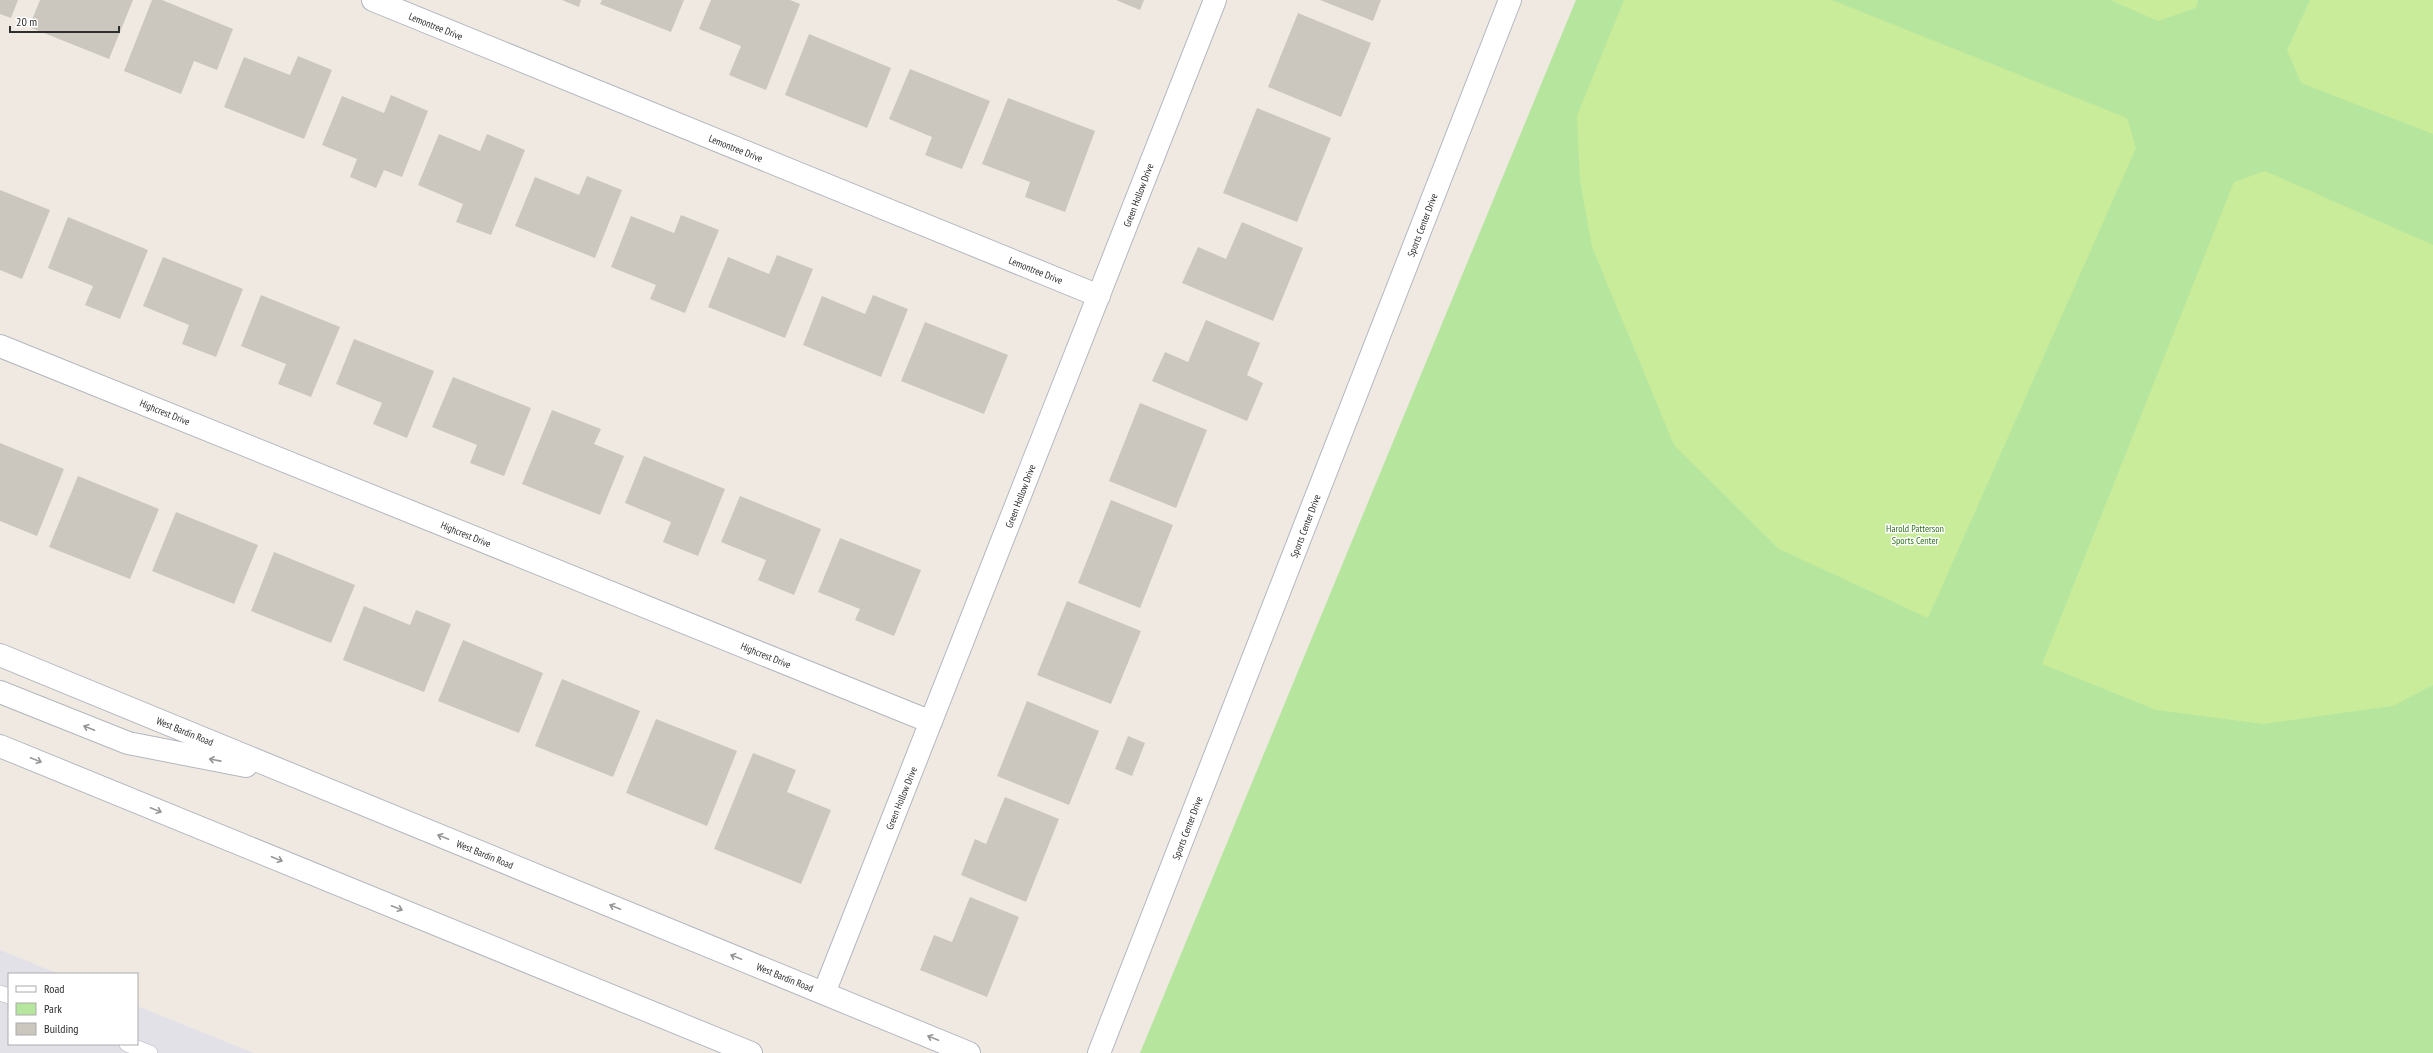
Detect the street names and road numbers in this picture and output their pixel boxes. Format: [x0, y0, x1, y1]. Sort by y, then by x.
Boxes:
street label: Lemontree Drive [407, 10, 465, 43]
street label: Lemontree Drive [707, 132, 765, 165]
street label: Green Hollow Drive [1120, 162, 1157, 229]
street label: Sports Center Drive [1404, 192, 1441, 259]
street label: Lemontree Drive [1007, 254, 1065, 287]
street label: Highcrest Drive [138, 396, 192, 428]
street label: Green Hollow Drive [1002, 463, 1039, 530]
street label: Sports Center Drive [1287, 493, 1324, 560]
street label: Highcrest Drive [439, 518, 493, 550]
street label: Highcrest Drive [739, 639, 793, 671]
street label: West Bardin Road [154, 714, 215, 749]
street label: Green Hollow Drive [883, 765, 920, 832]
street label: Sports Center Drive [1169, 795, 1206, 862]
street label: West Bardin Road [454, 837, 515, 872]
street label: West Bardin Road [754, 960, 815, 995]

